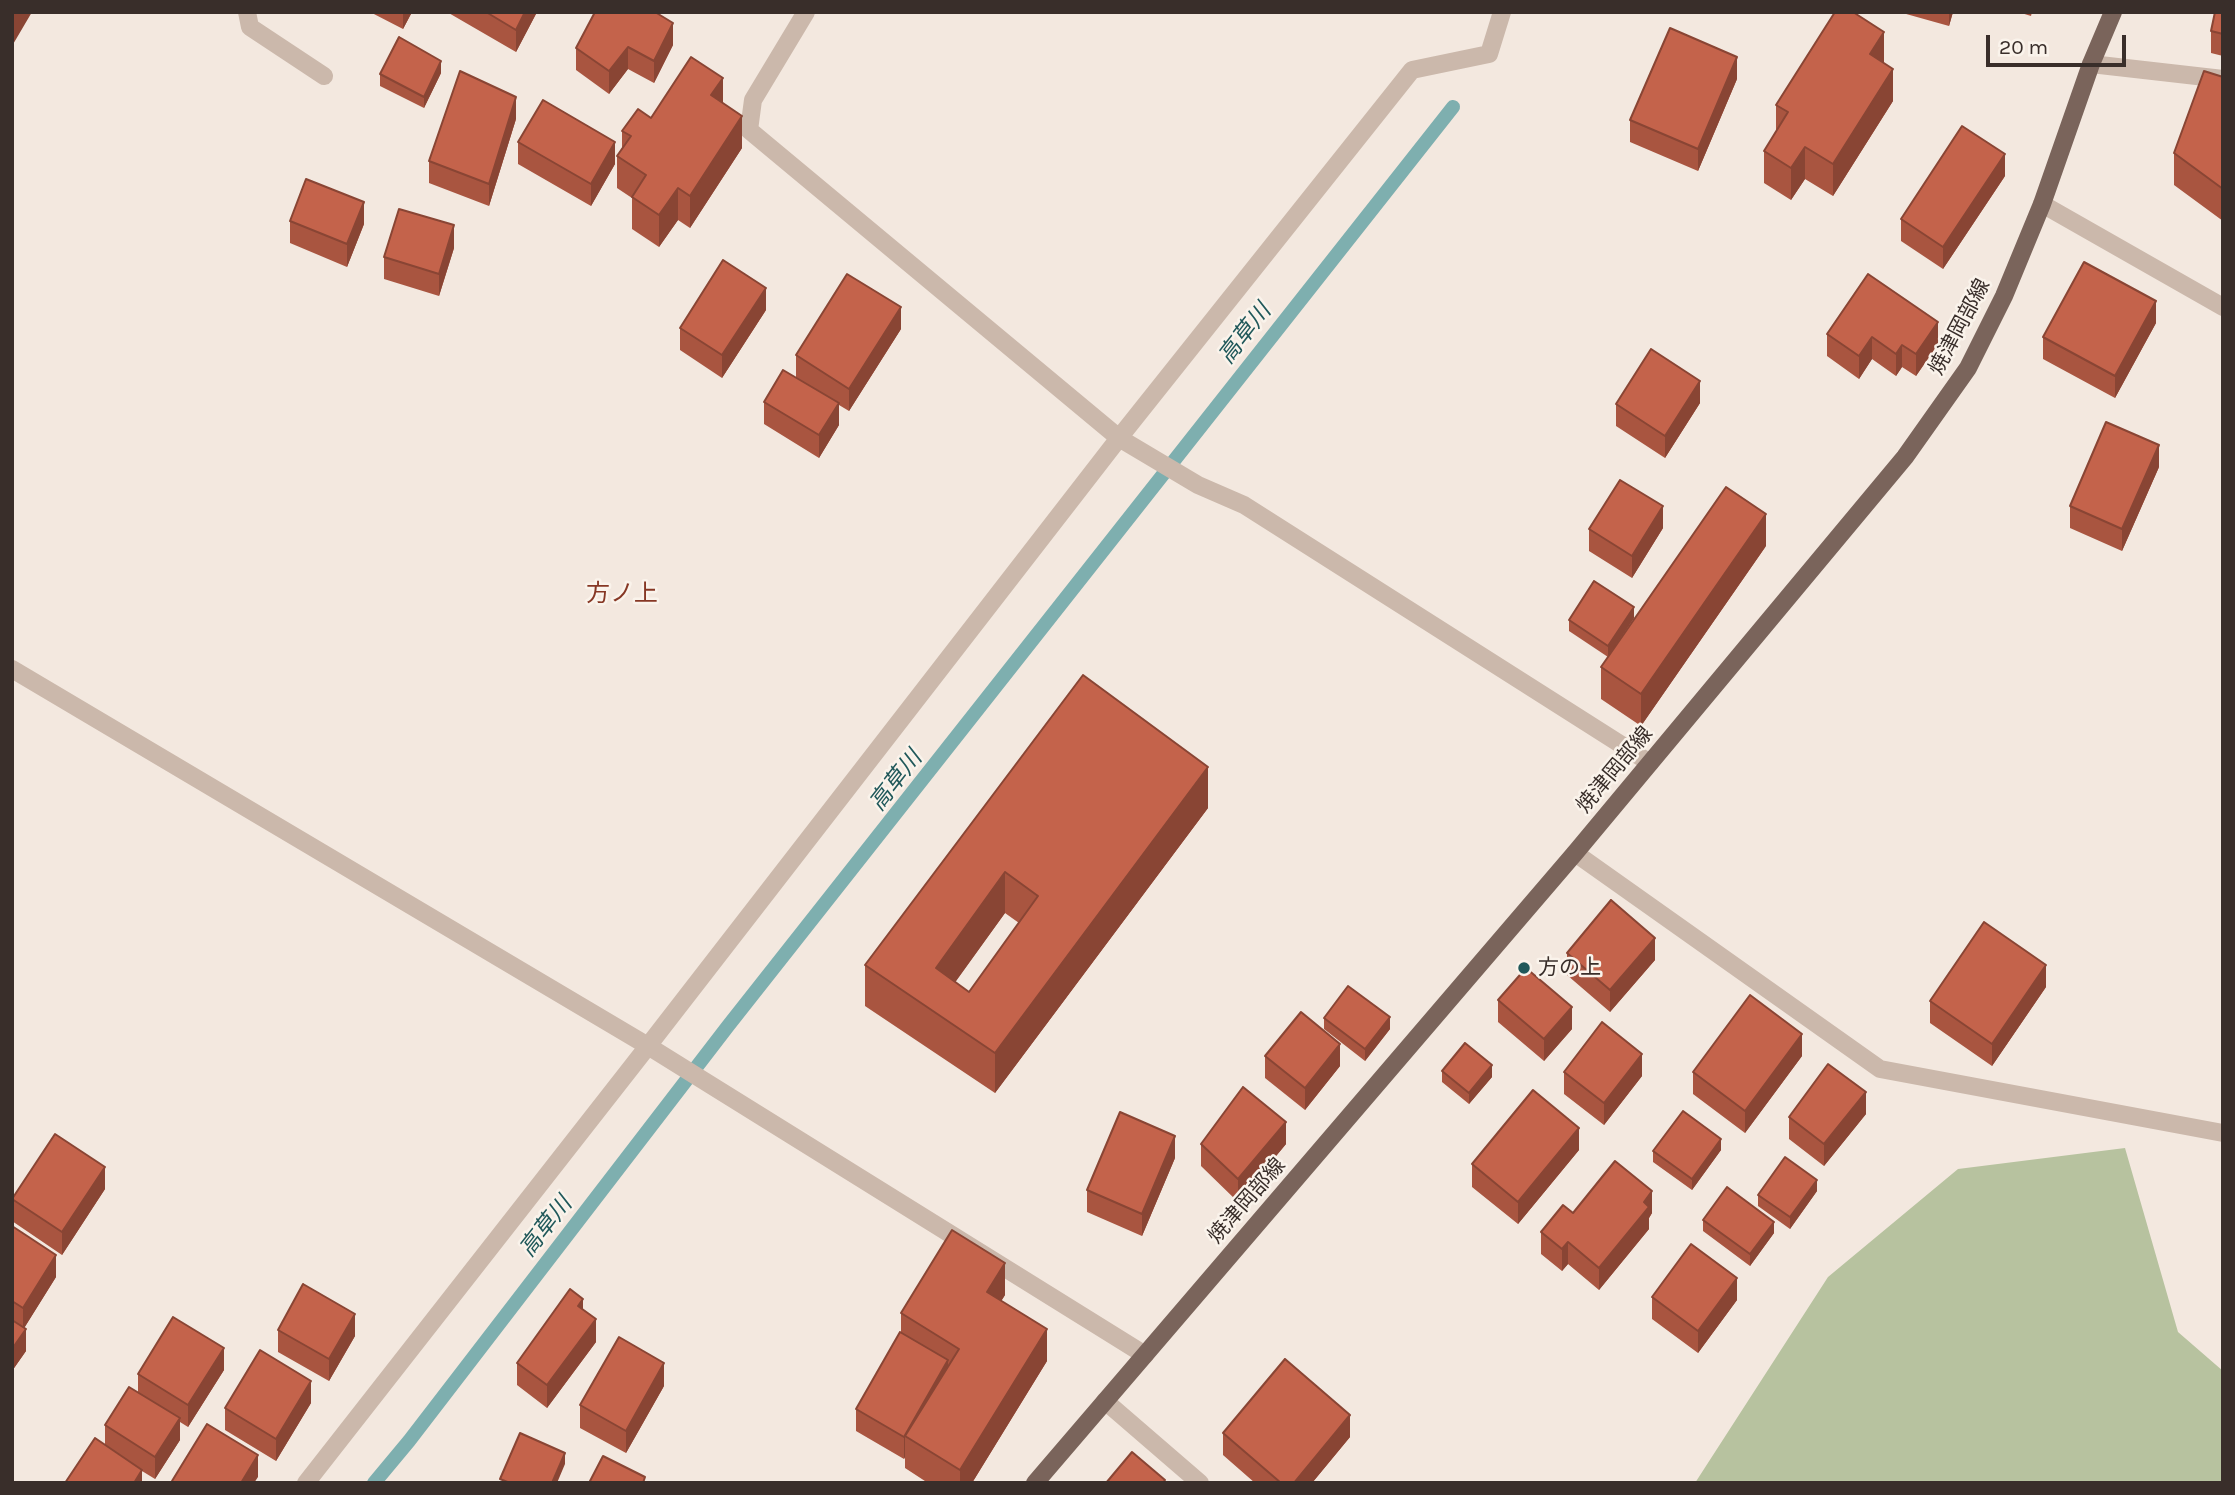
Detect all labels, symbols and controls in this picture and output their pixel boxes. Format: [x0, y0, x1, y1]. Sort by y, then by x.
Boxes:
scale bar [1990, 21, 2130, 65]
text: 20 m [1999, 35, 2048, 59]
street label: 焼津岡部線 [1924, 275, 1996, 379]
water label: 高草川 [1213, 298, 1277, 370]
district label: 方ノ上 [586, 580, 658, 608]
street label: 焼津岡部線 [1572, 722, 1658, 818]
water label: 高草川 [864, 745, 928, 817]
place label: 方の上 [1538, 955, 1601, 981]
marker: 方の上 [1516, 960, 1532, 976]
street label: 焼津岡部線 [1203, 1153, 1291, 1249]
water label: 高草川 [514, 1191, 578, 1263]

